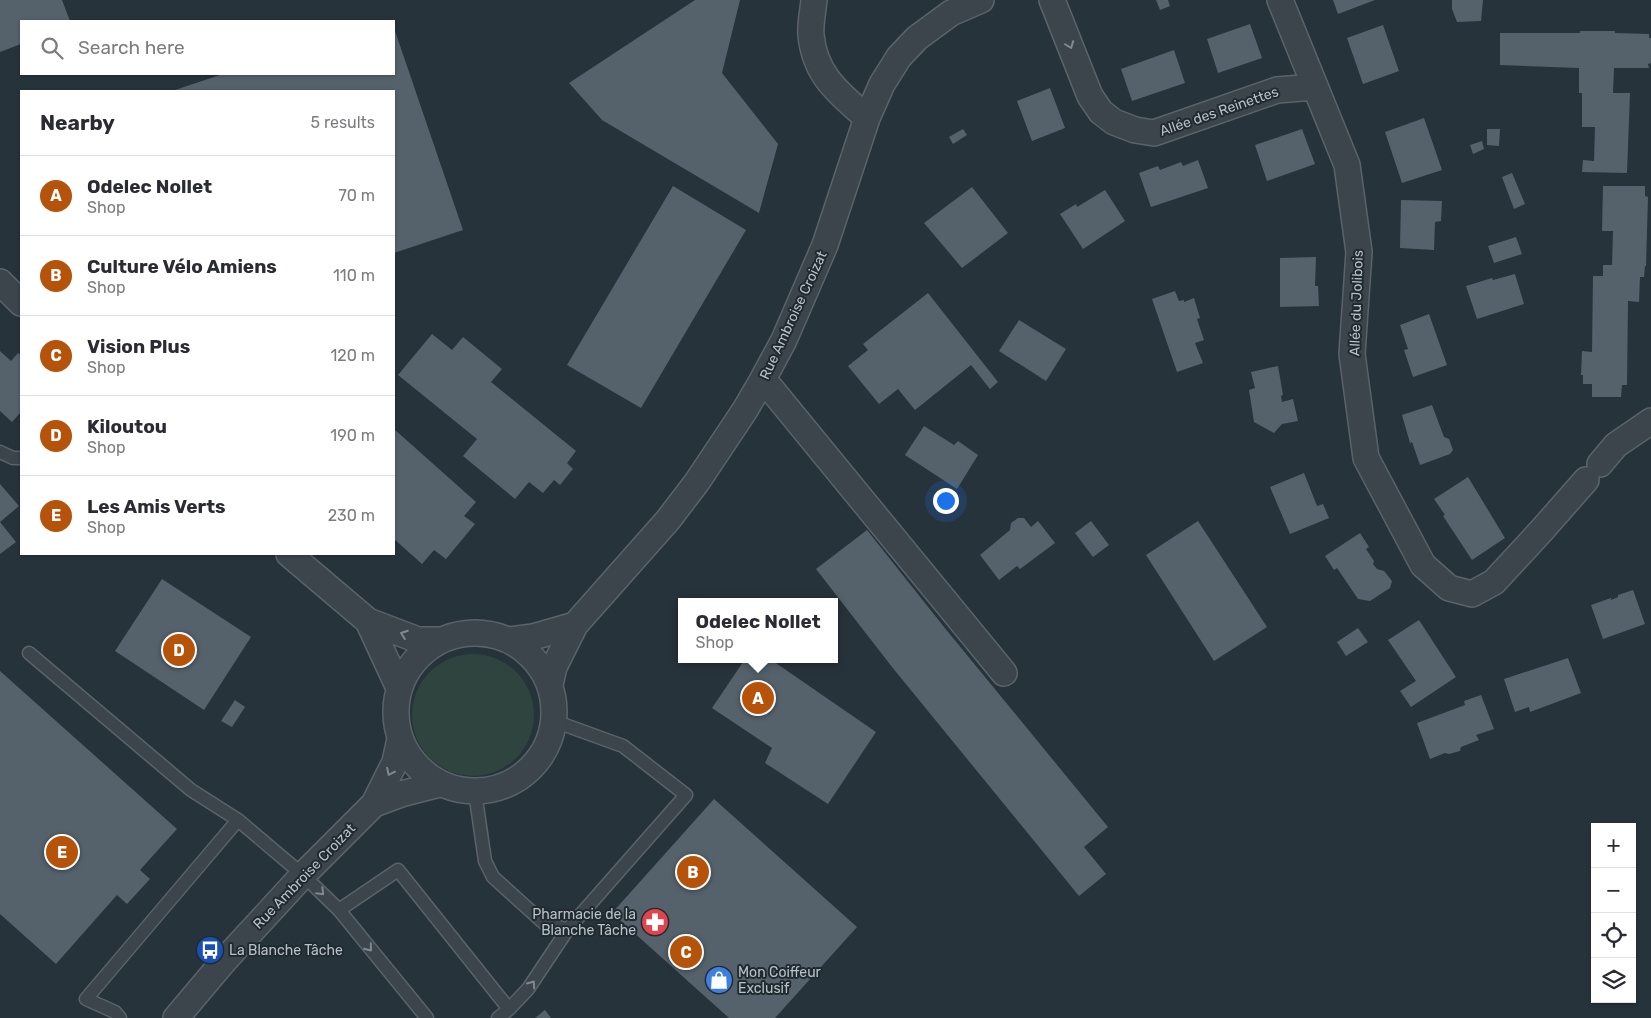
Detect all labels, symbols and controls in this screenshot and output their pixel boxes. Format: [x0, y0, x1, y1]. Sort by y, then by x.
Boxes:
search box [20, 20, 395, 75]
icon: search [38, 34, 66, 62]
text: Search here [78, 36, 185, 59]
one-way arrow [1064, 41, 1074, 49]
street label: Allée des Reinettes [1158, 83, 1281, 140]
text: Nearby [40, 110, 115, 135]
text: 5 results [311, 113, 375, 132]
text: Odelec Nollet [87, 175, 212, 198]
text: A [50, 186, 62, 205]
text: 70 m [338, 186, 375, 205]
text: Shop [87, 198, 125, 217]
street label: Rue Ambroise Croizat [756, 248, 831, 382]
street label: Allée du Jolibois [1346, 250, 1367, 356]
text: Culture Vélo Amiens [87, 255, 277, 278]
text: B [50, 266, 62, 285]
text: 110 m [333, 266, 375, 285]
text: Shop [87, 278, 125, 297]
text: Vision Plus [87, 335, 190, 358]
text: C [50, 346, 62, 365]
text: 120 m [330, 346, 375, 365]
text: Shop [87, 358, 125, 377]
text: Kiloutou [87, 415, 167, 438]
text: D [50, 426, 62, 445]
text: 190 m [330, 426, 375, 445]
text: Shop [87, 438, 125, 457]
your location [933, 488, 959, 514]
text: Les Amis Verts [87, 495, 226, 518]
text: E [51, 506, 61, 525]
text: 230 m [328, 506, 375, 525]
text: Shop [87, 518, 125, 537]
popup [678, 598, 838, 663]
text: Odelec Nollet [695, 610, 821, 633]
one-way arrow [400, 630, 409, 640]
pin: D [163, 631, 195, 669]
text: Shop [695, 633, 734, 652]
pin: A [742, 679, 774, 717]
one-way arrow [385, 767, 396, 776]
street label: Rue Ambroise Croizat [250, 820, 359, 933]
map controls [1591, 823, 1636, 1003]
button: + [1591, 823, 1636, 868]
pin: E [46, 833, 78, 871]
pin: B [677, 853, 709, 891]
button: − [1591, 868, 1636, 913]
one-way arrow [315, 886, 324, 895]
place label: Pharmacie de la Blanche Tâche [532, 906, 636, 939]
pharmacy icon: Pharmacie de la Blanche Tâche [640, 907, 670, 937]
button: locate [1591, 913, 1636, 958]
pin: C [670, 933, 702, 971]
bus stop icon: La Blanche Tâche [195, 935, 225, 965]
place label: La Blanche Tâche [229, 942, 343, 959]
one-way arrow [364, 942, 372, 951]
button: layers [1591, 958, 1636, 1003]
place label: Mon Coiffeur Exclusif [738, 964, 822, 997]
shop icon: Mon Coiffeur Exclusif [704, 965, 734, 995]
one-way arrow [526, 980, 535, 989]

